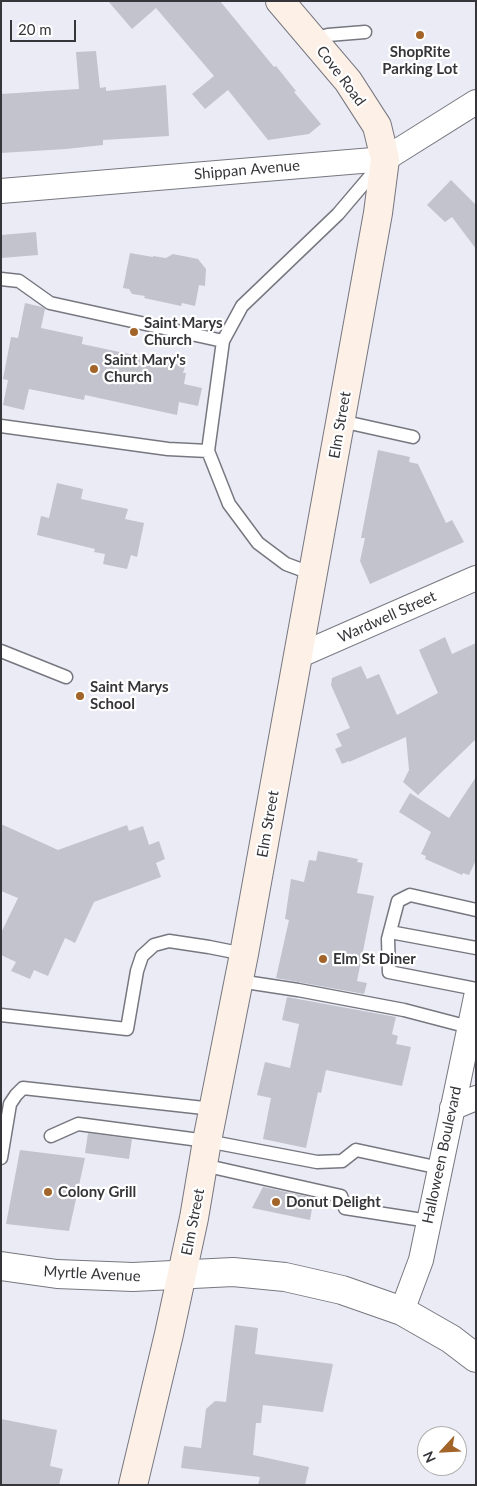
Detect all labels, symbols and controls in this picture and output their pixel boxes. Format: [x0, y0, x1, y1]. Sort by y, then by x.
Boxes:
scale bar [12, 10, 79, 42]
text: 20 m [18, 20, 52, 38]
marker: ShopRite Parking Lot [414, 29, 426, 41]
street label: Cove Road [313, 42, 369, 110]
place label: ShopRite Parking Lot [382, 43, 458, 78]
street label: Shippan Avenue [193, 156, 301, 184]
place label: Saint Marys Church [144, 314, 223, 349]
marker: Saint Marys Church [128, 326, 140, 338]
place label: Saint Mary's Church [104, 351, 186, 386]
marker: Saint Mary's Church [88, 363, 100, 375]
street label: Elm Street [325, 390, 355, 460]
street label: Wardwell Street [335, 587, 439, 647]
place label: Saint Marys School [90, 678, 169, 713]
marker: Saint Marys School [74, 690, 86, 702]
street label: Elm Street [253, 789, 283, 859]
place label: Elm St Diner [333, 950, 416, 968]
marker: Elm St Diner [317, 953, 329, 965]
street label: Halloween Boulevard [419, 1085, 465, 1225]
place label: Colony Grill [58, 1183, 136, 1201]
marker: Colony Grill [42, 1186, 54, 1198]
street label: Elm Street [178, 1187, 208, 1257]
place label: Donut Delight [286, 1193, 381, 1211]
marker: Donut Delight [270, 1196, 282, 1208]
street label: Myrtle Avenue [43, 1262, 141, 1286]
north arrow [417, 1426, 467, 1476]
text: N [419, 1449, 439, 1466]

